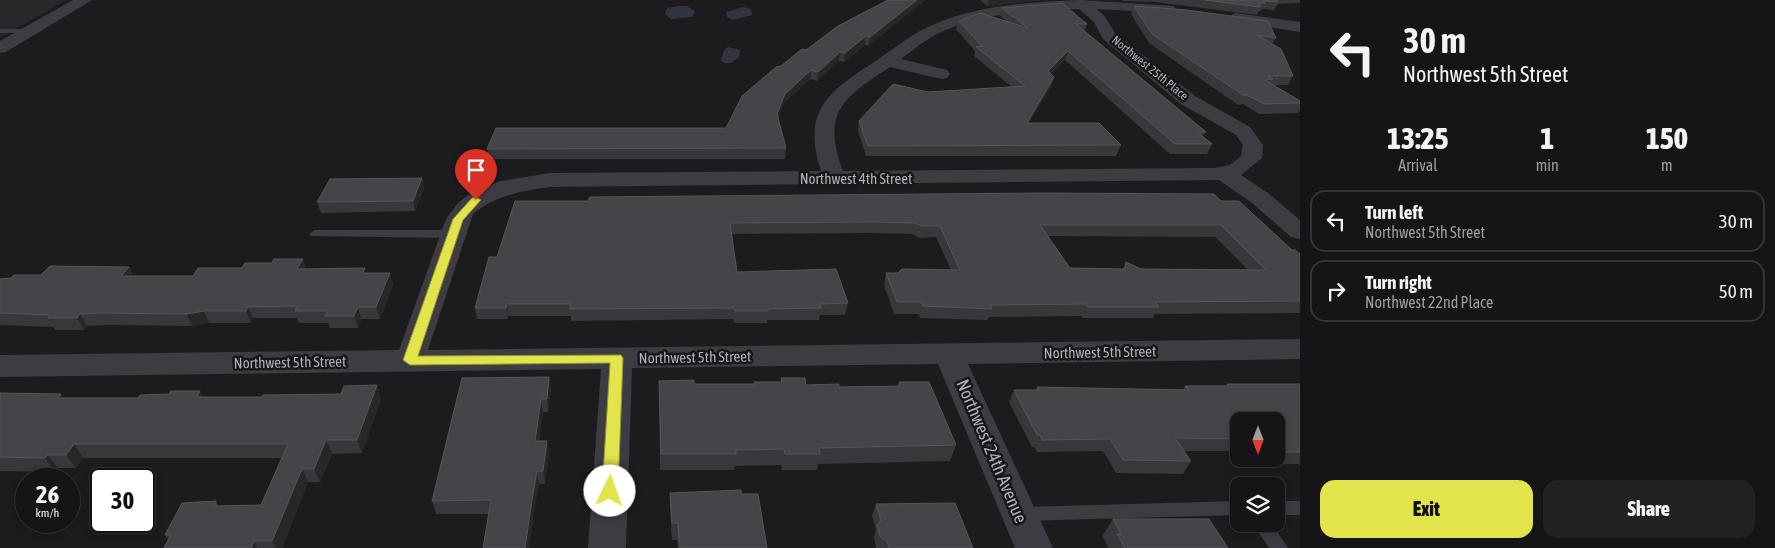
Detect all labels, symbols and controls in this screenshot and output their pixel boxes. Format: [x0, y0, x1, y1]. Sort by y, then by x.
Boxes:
icon: left [1320, 20, 1385, 85]
text: 30 m [1403, 20, 1466, 60]
street label: Northwest 25th Place [1109, 33, 1191, 103]
text: Northwest 5th Street [1403, 61, 1568, 87]
text: 13:25 [1387, 121, 1449, 155]
text: 1 [1540, 121, 1554, 155]
text: 150 [1646, 121, 1688, 155]
pin [455, 149, 497, 200]
icon: arrive [462, 156, 490, 184]
text: Arrival [1398, 156, 1437, 174]
text: min [1536, 156, 1559, 174]
text: m [1661, 156, 1673, 174]
street label: Northwest 4th Street [800, 170, 912, 187]
text: Turn left [1365, 201, 1423, 223]
icon: left [1322, 207, 1350, 235]
text: 30 m [1719, 210, 1753, 232]
text: Northwest 5th Street [1365, 223, 1485, 241]
text: Turn right [1365, 271, 1432, 293]
icon: right [1322, 277, 1350, 305]
text: 50 m [1719, 280, 1753, 302]
text: Northwest 22nd Place [1365, 293, 1493, 311]
street label: Northwest 5th Street [1044, 343, 1156, 361]
street label: Northwest 5th Street [639, 348, 751, 366]
street label: Northwest 5th Street [234, 353, 346, 371]
street label: Northwest 24th Avenue [952, 376, 1032, 526]
north arrow [1230, 412, 1285, 468]
map controls [1230, 412, 1285, 532]
position arrow [583, 464, 635, 516]
speed limit sign: 30 [90, 468, 155, 533]
button: layers [1230, 477, 1285, 532]
text: 26 [36, 480, 59, 508]
button: Exit [1320, 480, 1533, 538]
button: Share [1543, 480, 1755, 538]
text: km/h [36, 506, 59, 520]

